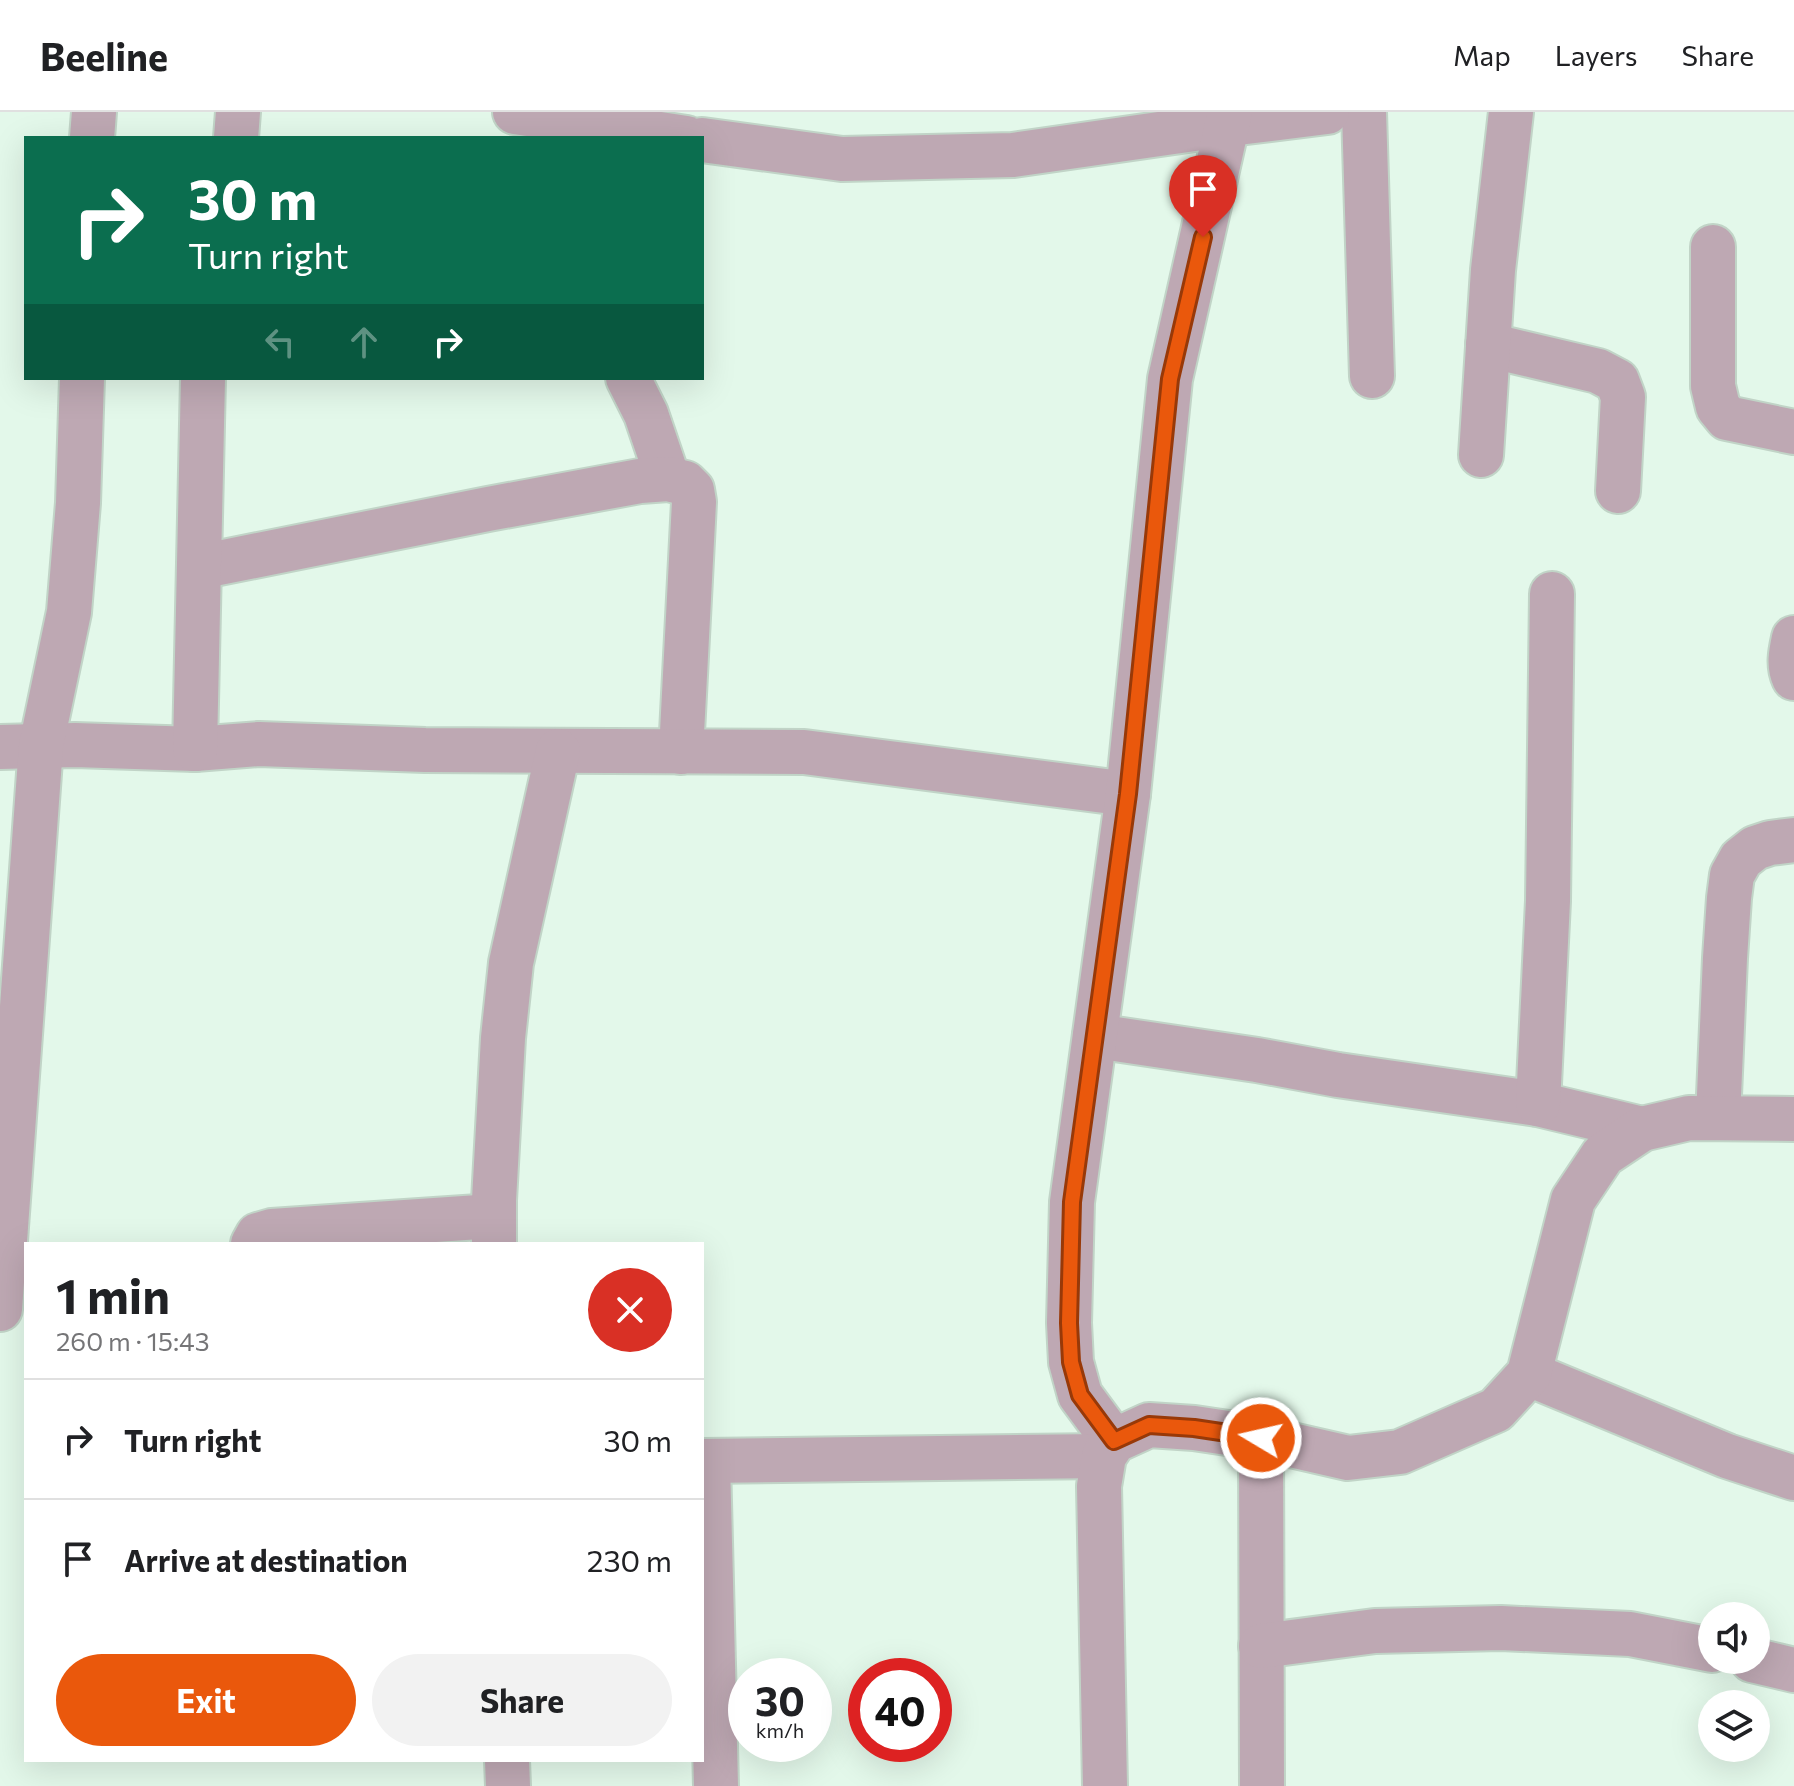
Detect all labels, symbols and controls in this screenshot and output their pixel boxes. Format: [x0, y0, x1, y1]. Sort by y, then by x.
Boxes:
text: Beeline [40, 32, 168, 79]
text: Map [1453, 38, 1511, 72]
text: Layers [1555, 38, 1637, 72]
text: Share [1681, 38, 1754, 72]
pin [1169, 155, 1237, 237]
text: 30 m [188, 163, 317, 232]
icon: arrive [1181, 167, 1225, 211]
icon: right [56, 168, 160, 272]
text: Turn right [188, 232, 349, 276]
icon: left [258, 320, 302, 364]
icon: ahead [342, 320, 386, 364]
icon: right [426, 320, 470, 364]
text: 1 min [56, 1265, 170, 1324]
button: close [588, 1268, 672, 1352]
text: 260 m · 15:43 [56, 1325, 209, 1356]
position arrow [1219, 1396, 1303, 1480]
icon: right [56, 1417, 100, 1461]
text: Turn right [124, 1421, 261, 1458]
text: 30 m [603, 1421, 672, 1458]
icon: arrive [56, 1537, 100, 1581]
text: Arrive at destination [124, 1541, 408, 1578]
text: 230 m [587, 1541, 672, 1578]
map controls [1698, 1602, 1770, 1762]
button: sound [1698, 1602, 1770, 1674]
button: Exit [56, 1654, 356, 1746]
button: Share [372, 1654, 672, 1746]
speed limit sign: 40 [848, 1658, 952, 1762]
text: 30 [755, 1675, 805, 1724]
button: layers [1698, 1690, 1770, 1762]
text: km/h [756, 1718, 804, 1742]

